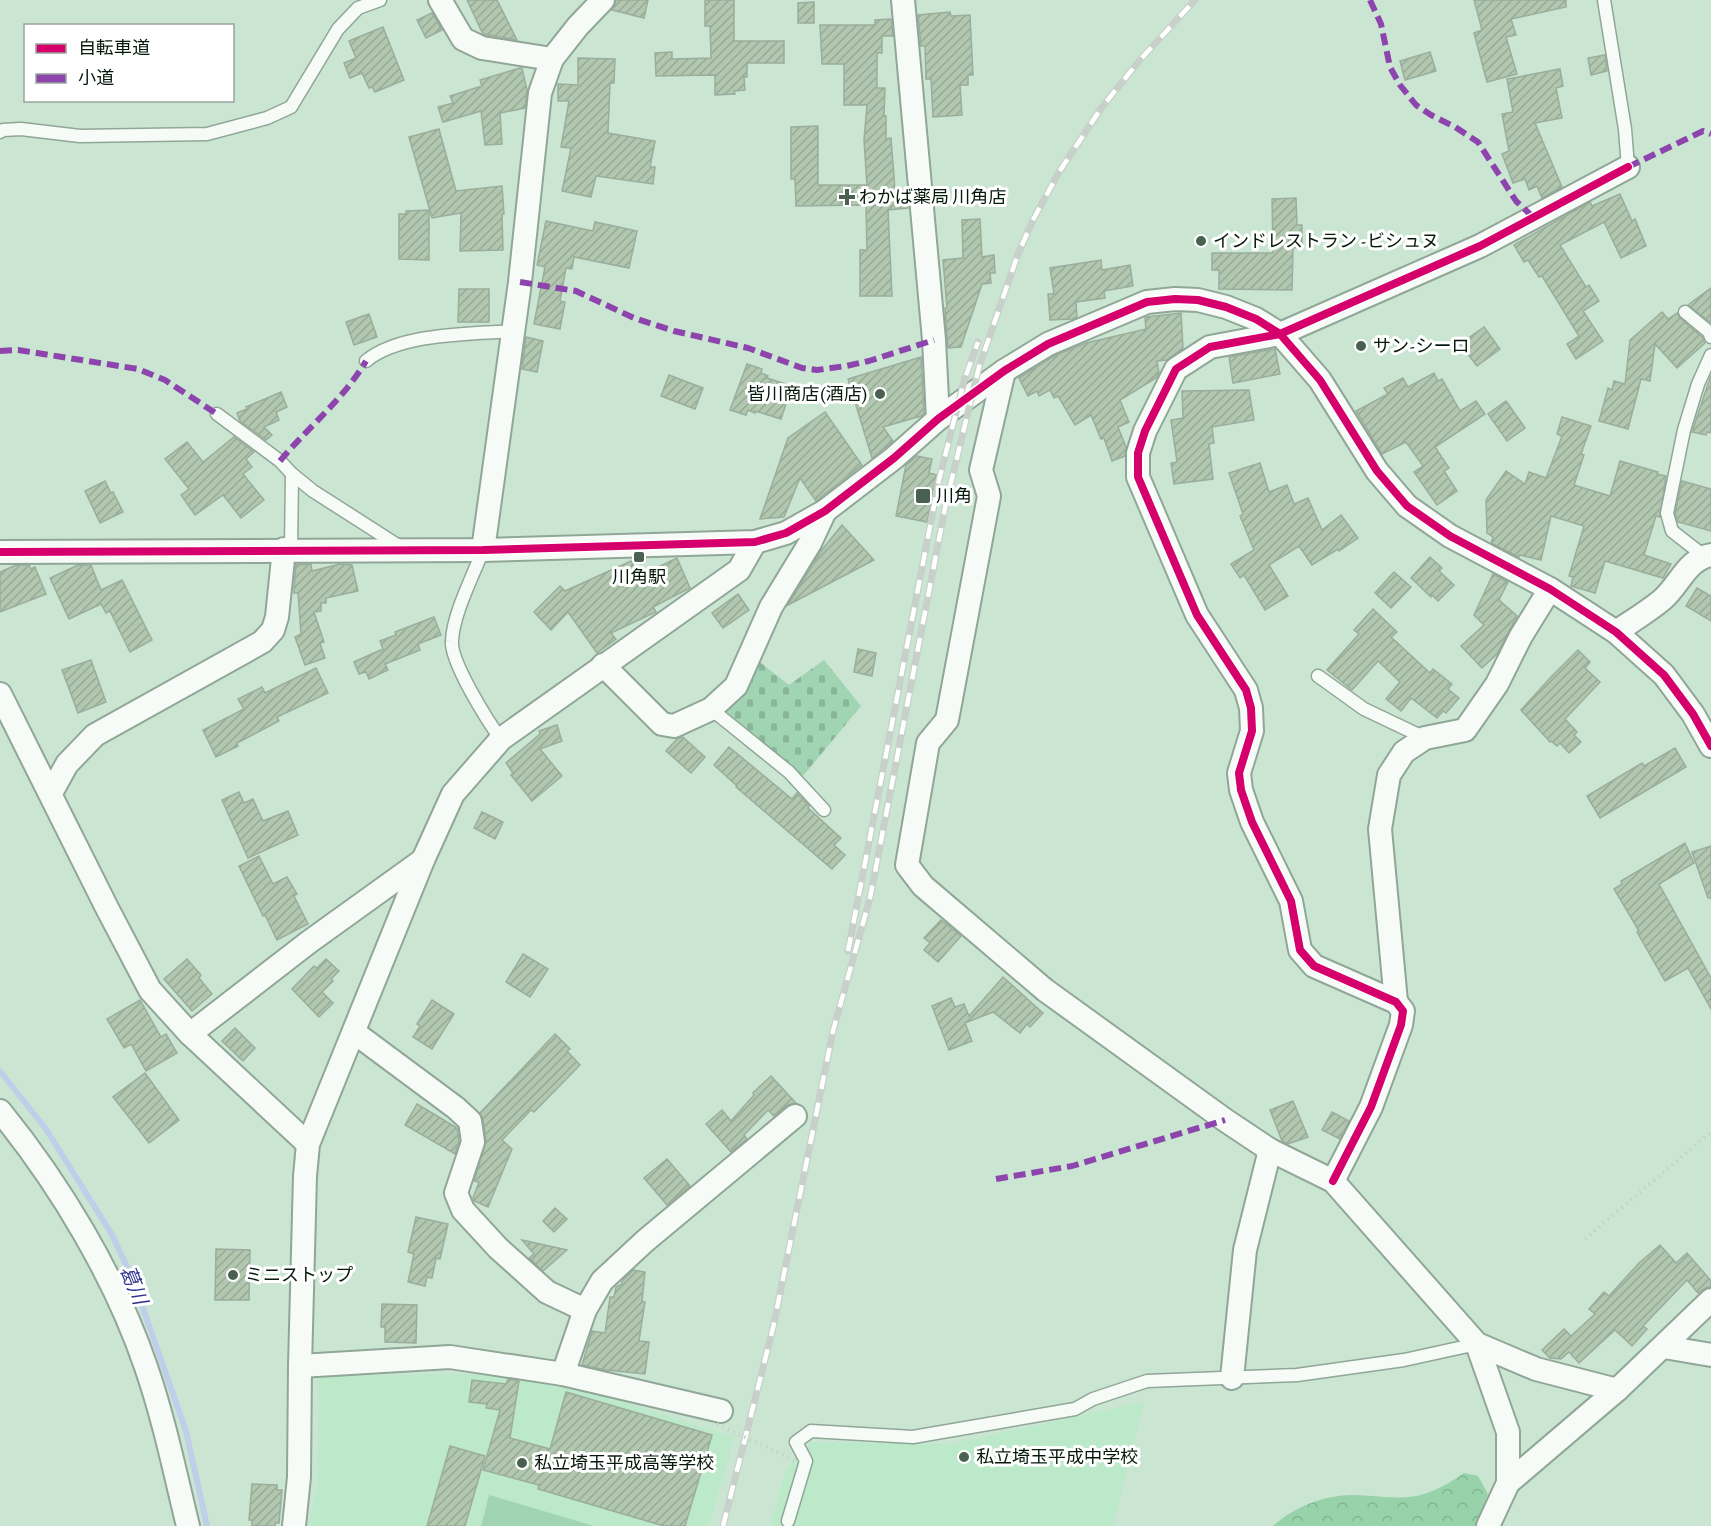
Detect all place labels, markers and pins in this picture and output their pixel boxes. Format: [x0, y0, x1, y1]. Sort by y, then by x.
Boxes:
place label: わかば薬局 川角店 [859, 187, 1006, 207]
marker: わかば薬局 川角店 [840, 190, 854, 204]
place label: インドレストラン -ビシュヌ [1213, 231, 1439, 251]
marker: インドレストラン -ビシュヌ [1194, 234, 1208, 248]
place label: サン-シーロ [1373, 336, 1470, 356]
marker: サン-シーロ [1354, 339, 1368, 353]
place label: 皆川商店(酒店) [747, 384, 868, 405]
marker: 皆川商店(酒店) [873, 387, 887, 401]
place label: 川角 [936, 486, 972, 506]
marker: 川角 [914, 487, 932, 505]
marker: 川角駅 [632, 550, 646, 564]
place label: 川角駅 [612, 567, 666, 587]
place label: ミニストップ [245, 1265, 353, 1285]
marker: ミニストップ [226, 1268, 240, 1282]
place label: 私立埼玉平成中学校 [976, 1447, 1138, 1467]
marker: 私立埼玉平成中学校 [957, 1450, 971, 1464]
place label: 私立埼玉平成高等学校 [534, 1453, 714, 1473]
marker: 私立埼玉平成高等学校 [515, 1456, 529, 1470]

